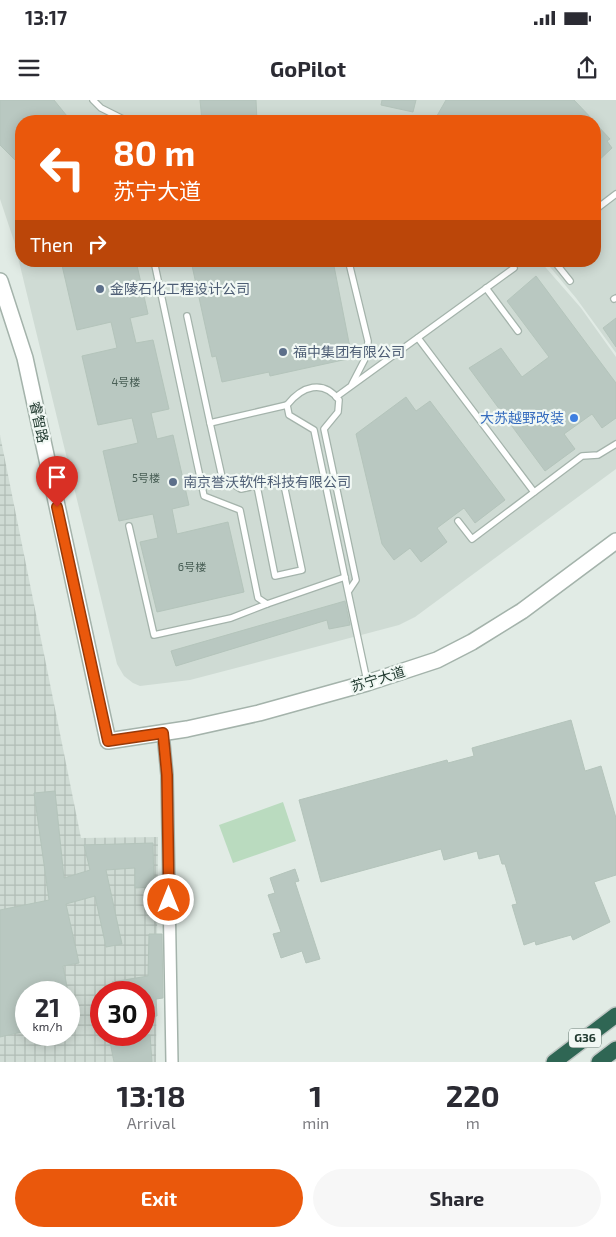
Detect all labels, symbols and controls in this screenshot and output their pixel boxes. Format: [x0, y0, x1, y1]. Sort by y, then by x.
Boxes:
text: 13:17 [25, 6, 67, 29]
icon: menu [15, 54, 43, 82]
icon: share [573, 54, 601, 82]
text: GoPilot [270, 55, 346, 81]
text: 80 m [113, 131, 195, 173]
icon: left [30, 135, 95, 200]
text: 苏宁大道 [113, 177, 201, 203]
icon: right [83, 230, 111, 258]
text: Then [30, 233, 73, 256]
place label: 金陵石化工程设计公司 [110, 280, 250, 297]
marker: 金陵石化工程设计公司 [94, 283, 106, 295]
place label: 福中集团有限公司 [293, 343, 405, 360]
marker: 福中集团有限公司 [277, 346, 289, 358]
house number: 4号楼 [112, 375, 140, 388]
street label: 睿智路 [27, 400, 52, 444]
place label: 大苏越野改装 [480, 409, 564, 426]
marker: 大苏越野改装 [568, 412, 580, 424]
pin [36, 456, 78, 507]
icon: arrive [43, 463, 71, 491]
house number: 5号楼 [132, 471, 160, 484]
place label: 南京誉沃软件科技有限公司 [183, 473, 351, 490]
marker: 南京誉沃软件科技有限公司 [167, 476, 179, 488]
house number: 6号楼 [178, 560, 206, 573]
street label: 苏宁大道 [349, 662, 407, 695]
position arrow [142, 873, 194, 925]
speed limit sign: 30 [90, 981, 155, 1046]
text: 21 [35, 992, 60, 1022]
text: km/h [33, 1019, 62, 1033]
road number: G36 [569, 1028, 601, 1048]
text: 13:18 [116, 1077, 186, 1113]
text: 1 [309, 1077, 322, 1113]
text: 220 [446, 1077, 500, 1113]
text: Arrival [127, 1113, 175, 1132]
text: min [302, 1113, 329, 1132]
text: m [466, 1113, 480, 1132]
button: Exit [15, 1169, 303, 1227]
button: Share [313, 1169, 601, 1227]

